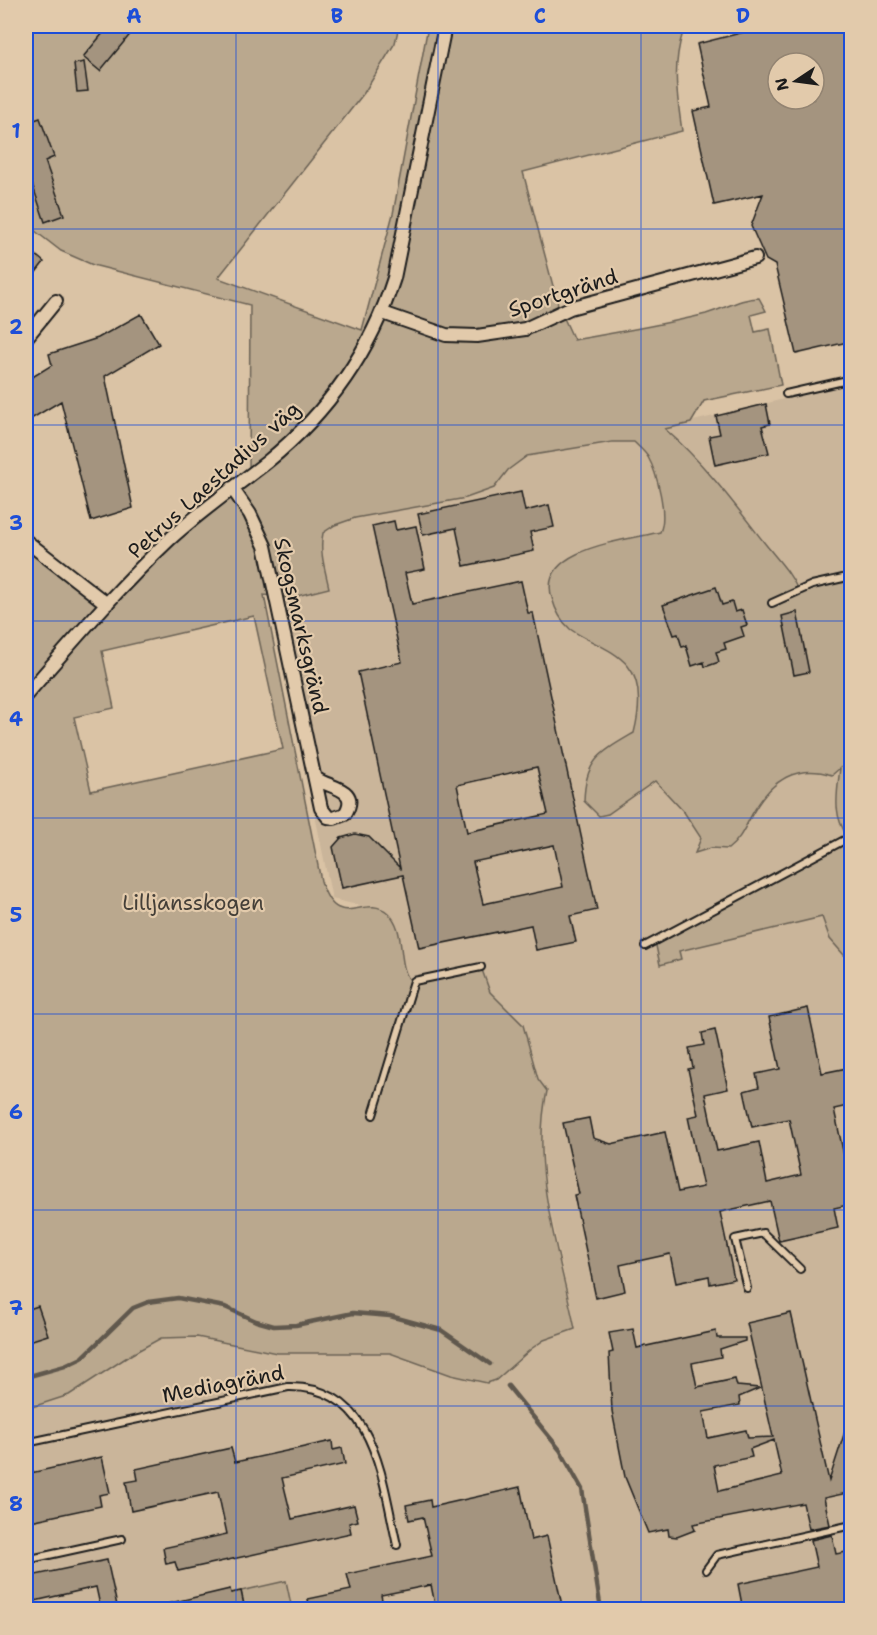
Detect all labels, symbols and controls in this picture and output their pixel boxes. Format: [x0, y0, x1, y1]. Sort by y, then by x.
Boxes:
text: A [126, 3, 142, 29]
text: B [331, 3, 343, 29]
text: C [534, 3, 546, 29]
text: D [736, 3, 750, 29]
north arrow [766, 51, 826, 111]
text: N [770, 76, 794, 93]
text: 1 [11, 118, 21, 144]
street label: Sportgränd [505, 262, 621, 324]
text: 2 [9, 314, 23, 340]
street label: Petrus Laestadius väg [122, 395, 306, 565]
text: 3 [9, 510, 23, 536]
street label: Skogsmarksgränd [267, 535, 335, 717]
text: 4 [9, 706, 23, 732]
park label: Lilljansskogen [122, 889, 264, 917]
text: 5 [10, 902, 22, 928]
text: 6 [9, 1099, 23, 1125]
text: 7 [9, 1295, 23, 1321]
street label: Mediagränd [160, 1358, 286, 1410]
text: 8 [9, 1491, 23, 1517]

